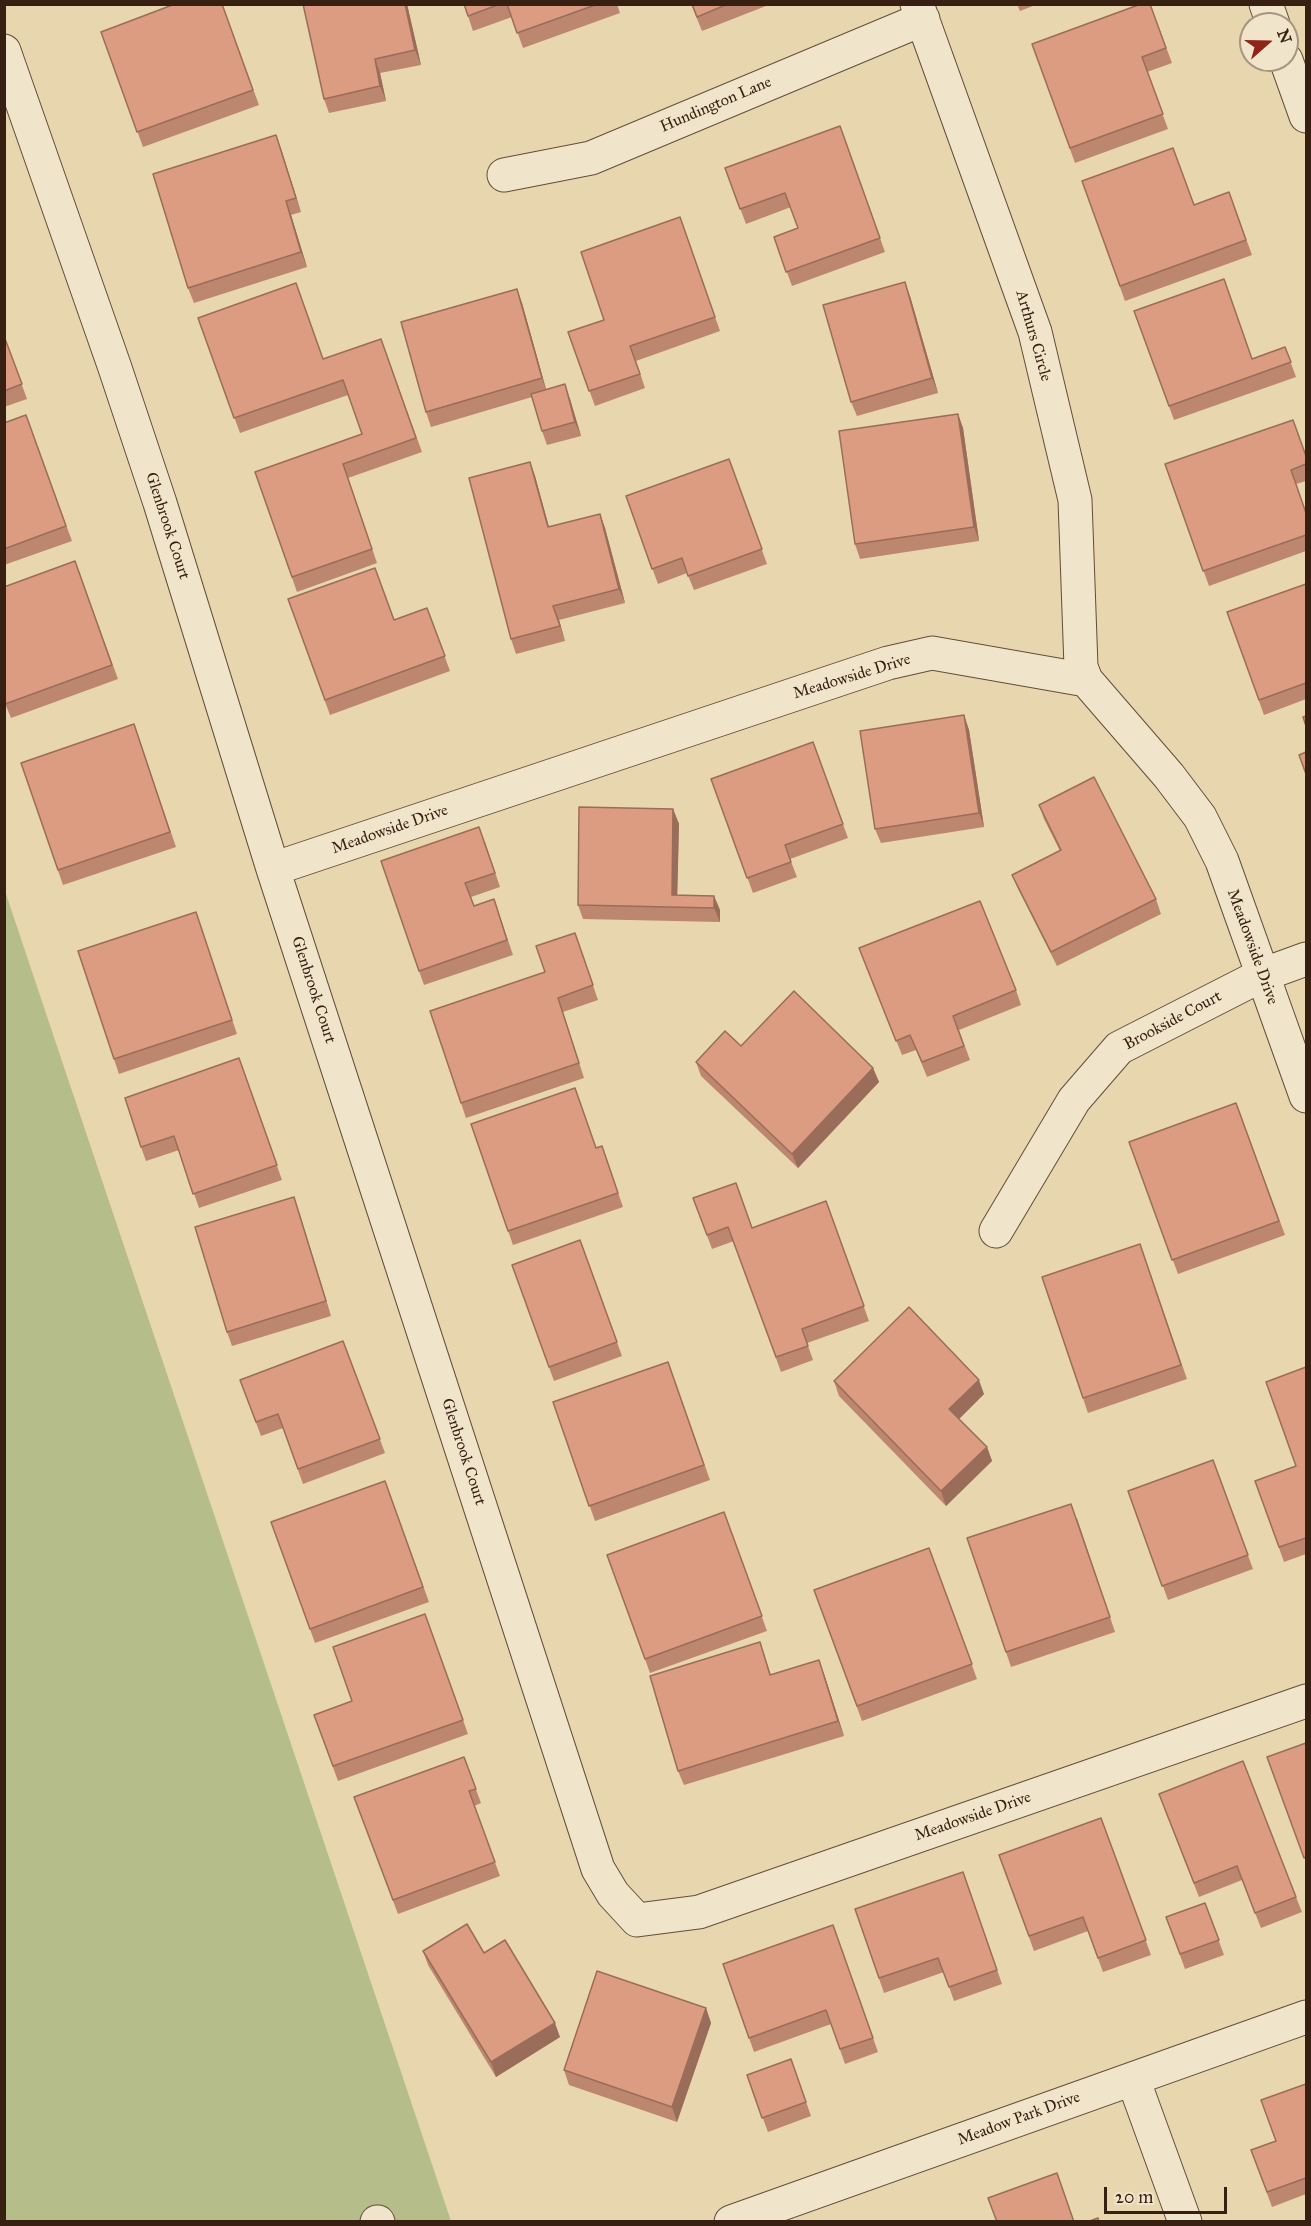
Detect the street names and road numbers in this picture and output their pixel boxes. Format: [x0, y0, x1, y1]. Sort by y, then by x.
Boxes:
street label: Hundington Lane [657, 73, 775, 137]
street label: Arthurs Circle [1011, 288, 1055, 384]
street label: Glenbrook Court [141, 470, 193, 582]
street label: Meadowside Drive [791, 650, 913, 704]
street label: Meadowside Drive [329, 801, 451, 859]
street label: Meadowside Drive [1222, 887, 1282, 1007]
street label: Glenbrook Court [287, 934, 339, 1046]
street label: Brookside Court [1121, 987, 1225, 1055]
street label: Glenbrook Court [437, 1396, 489, 1508]
street label: Meadowside Drive [912, 1788, 1034, 1846]
street label: Meadow Park Drive [955, 2088, 1083, 2150]

